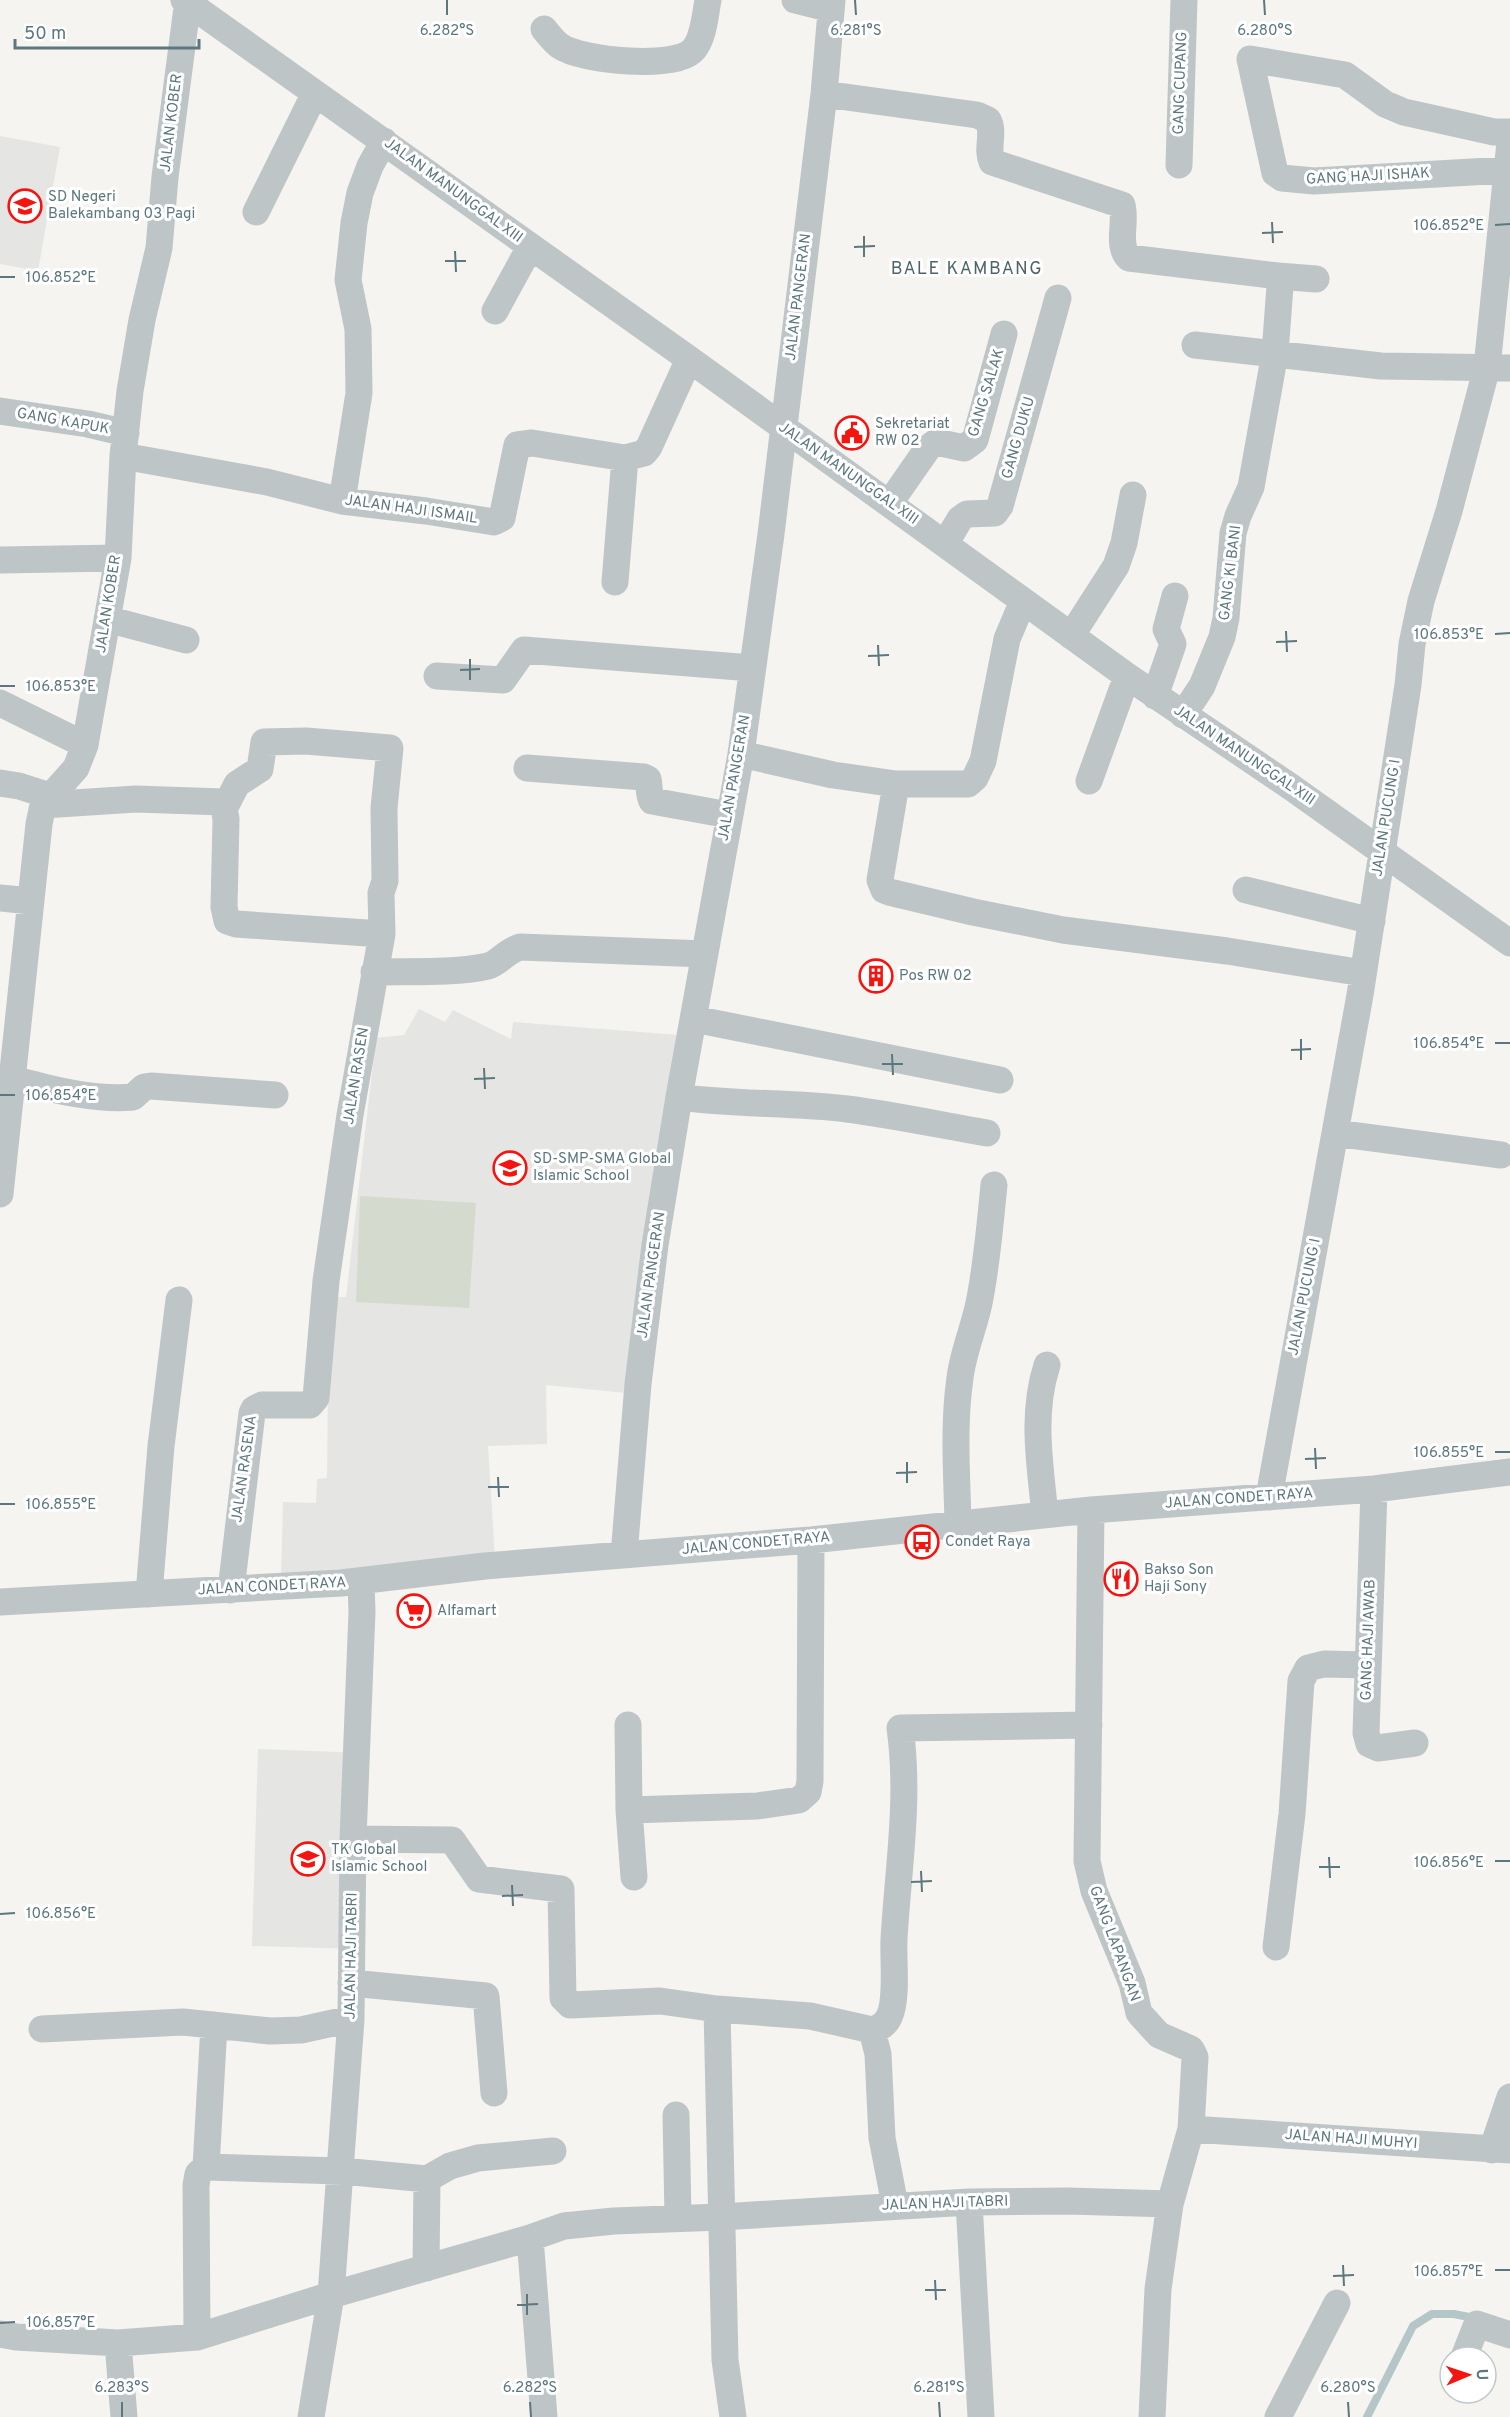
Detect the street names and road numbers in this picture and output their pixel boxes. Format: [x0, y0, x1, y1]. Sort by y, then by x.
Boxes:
street label: GANG CUPANG [1170, 31, 1192, 135]
street label: JALAN KOBER [157, 73, 187, 173]
street label: JALAN MANUNGGAL XIII [380, 134, 526, 248]
street label: GANG HAJI ISHAK [1306, 164, 1431, 190]
street label: JALAN PANGERAN [782, 232, 816, 362]
street label: GANG SALAK [965, 347, 1009, 439]
street label: GANG DUKU [998, 395, 1040, 481]
street label: GANG KAPUK [15, 405, 111, 440]
street label: JALAN MANUNGGAL XIII [774, 418, 922, 530]
street label: JALAN HAJI ISMAIL [343, 491, 479, 529]
street label: GANG KI BANI [1216, 524, 1246, 622]
street label: JALAN KOBER [92, 554, 126, 654]
street label: JALAN MANUNGGAL XIII [1170, 702, 1318, 810]
street label: JALAN PANGERAN [715, 713, 755, 843]
street label: JALAN PUCUNG I [1368, 758, 1406, 878]
street label: JALAN RASEN [340, 1026, 374, 1126]
street label: JALAN PANGERAN [634, 1210, 670, 1340]
street label: JALAN PUCUNG I [1284, 1237, 1326, 1357]
street label: JALAN RASENA [228, 1414, 262, 1524]
street label: JALAN CONDET RAYA [1164, 1484, 1314, 1514]
street label: JALAN CONDET RAYA [681, 1528, 831, 1560]
street label: JALAN CONDET RAYA [197, 1574, 347, 1600]
street label: GANG HAJI AWAB [1357, 1579, 1381, 1701]
street label: GANG LAPANGAN [1084, 1883, 1144, 2005]
street label: JALAN HAJI TABRI [341, 1892, 363, 2020]
street label: JALAN HAJI MUHYI [1284, 2126, 1418, 2154]
street label: JALAN HAJI TABRI [881, 2192, 1009, 2216]

